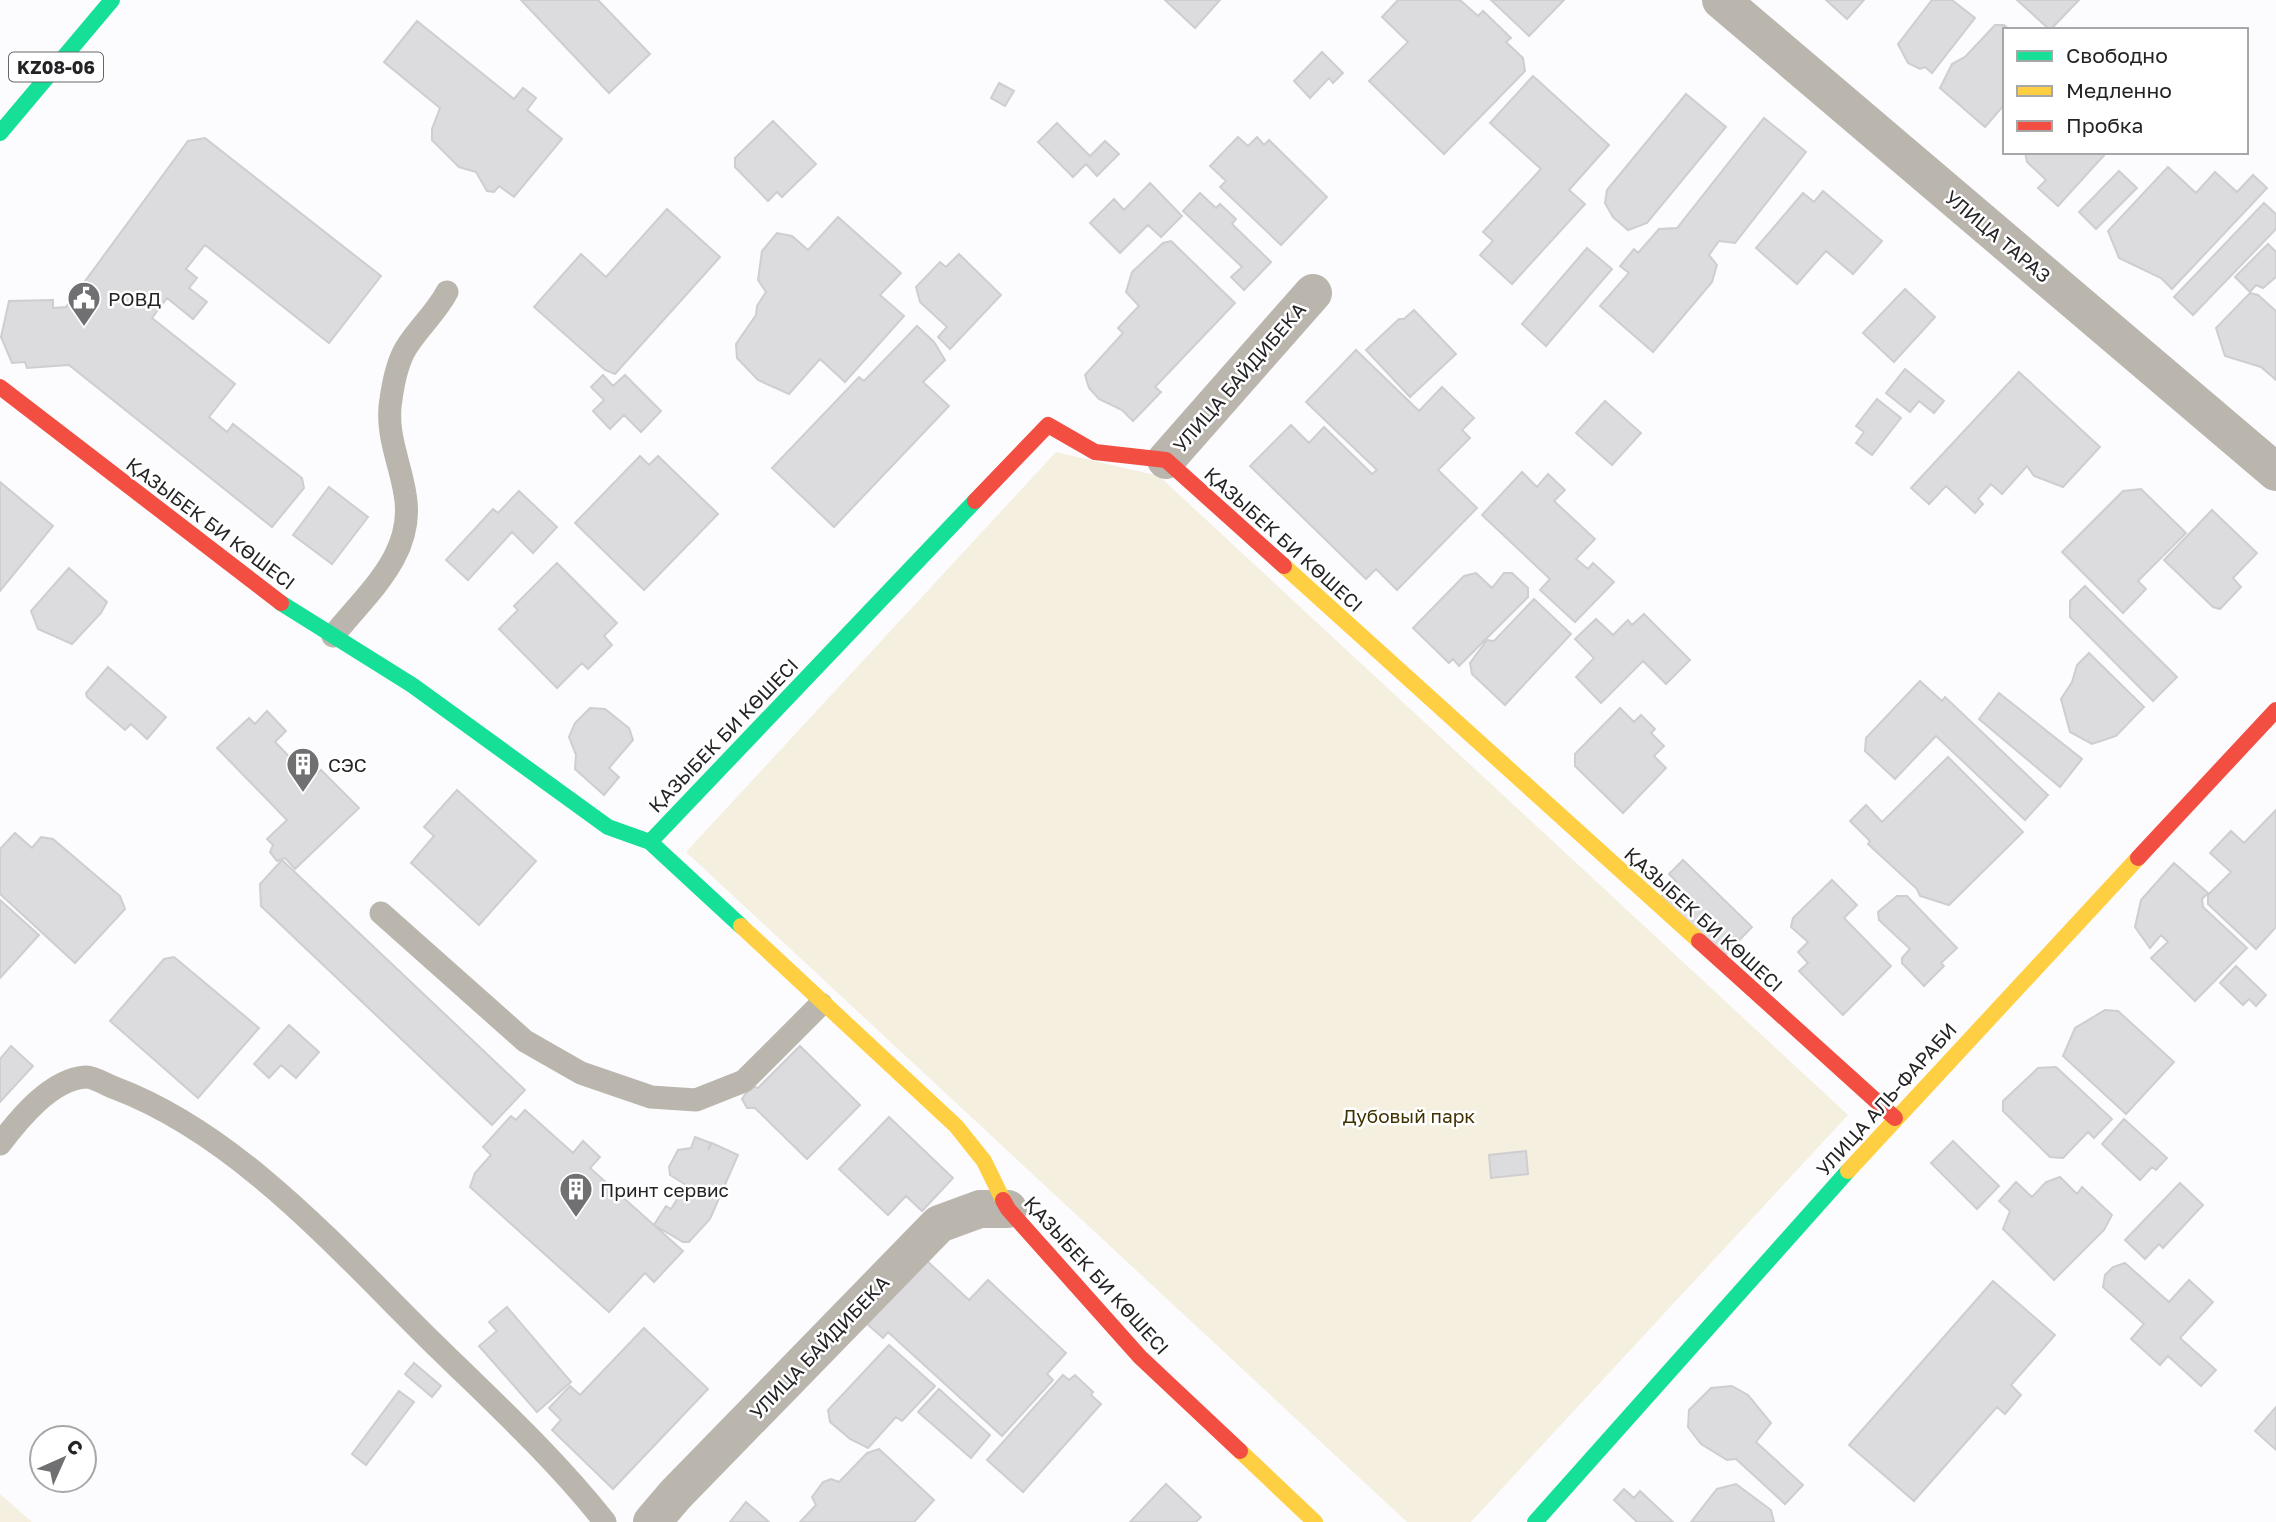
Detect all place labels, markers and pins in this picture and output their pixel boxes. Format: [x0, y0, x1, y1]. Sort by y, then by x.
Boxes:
public building icon: РОВД [65, 279, 103, 328]
place label: РОВД [108, 287, 161, 310]
building icon: СЭС [284, 745, 322, 794]
place label: СЭС [328, 753, 367, 776]
building icon: Принт сервис [557, 1170, 595, 1219]
place label: Принт сервис [600, 1178, 729, 1201]

